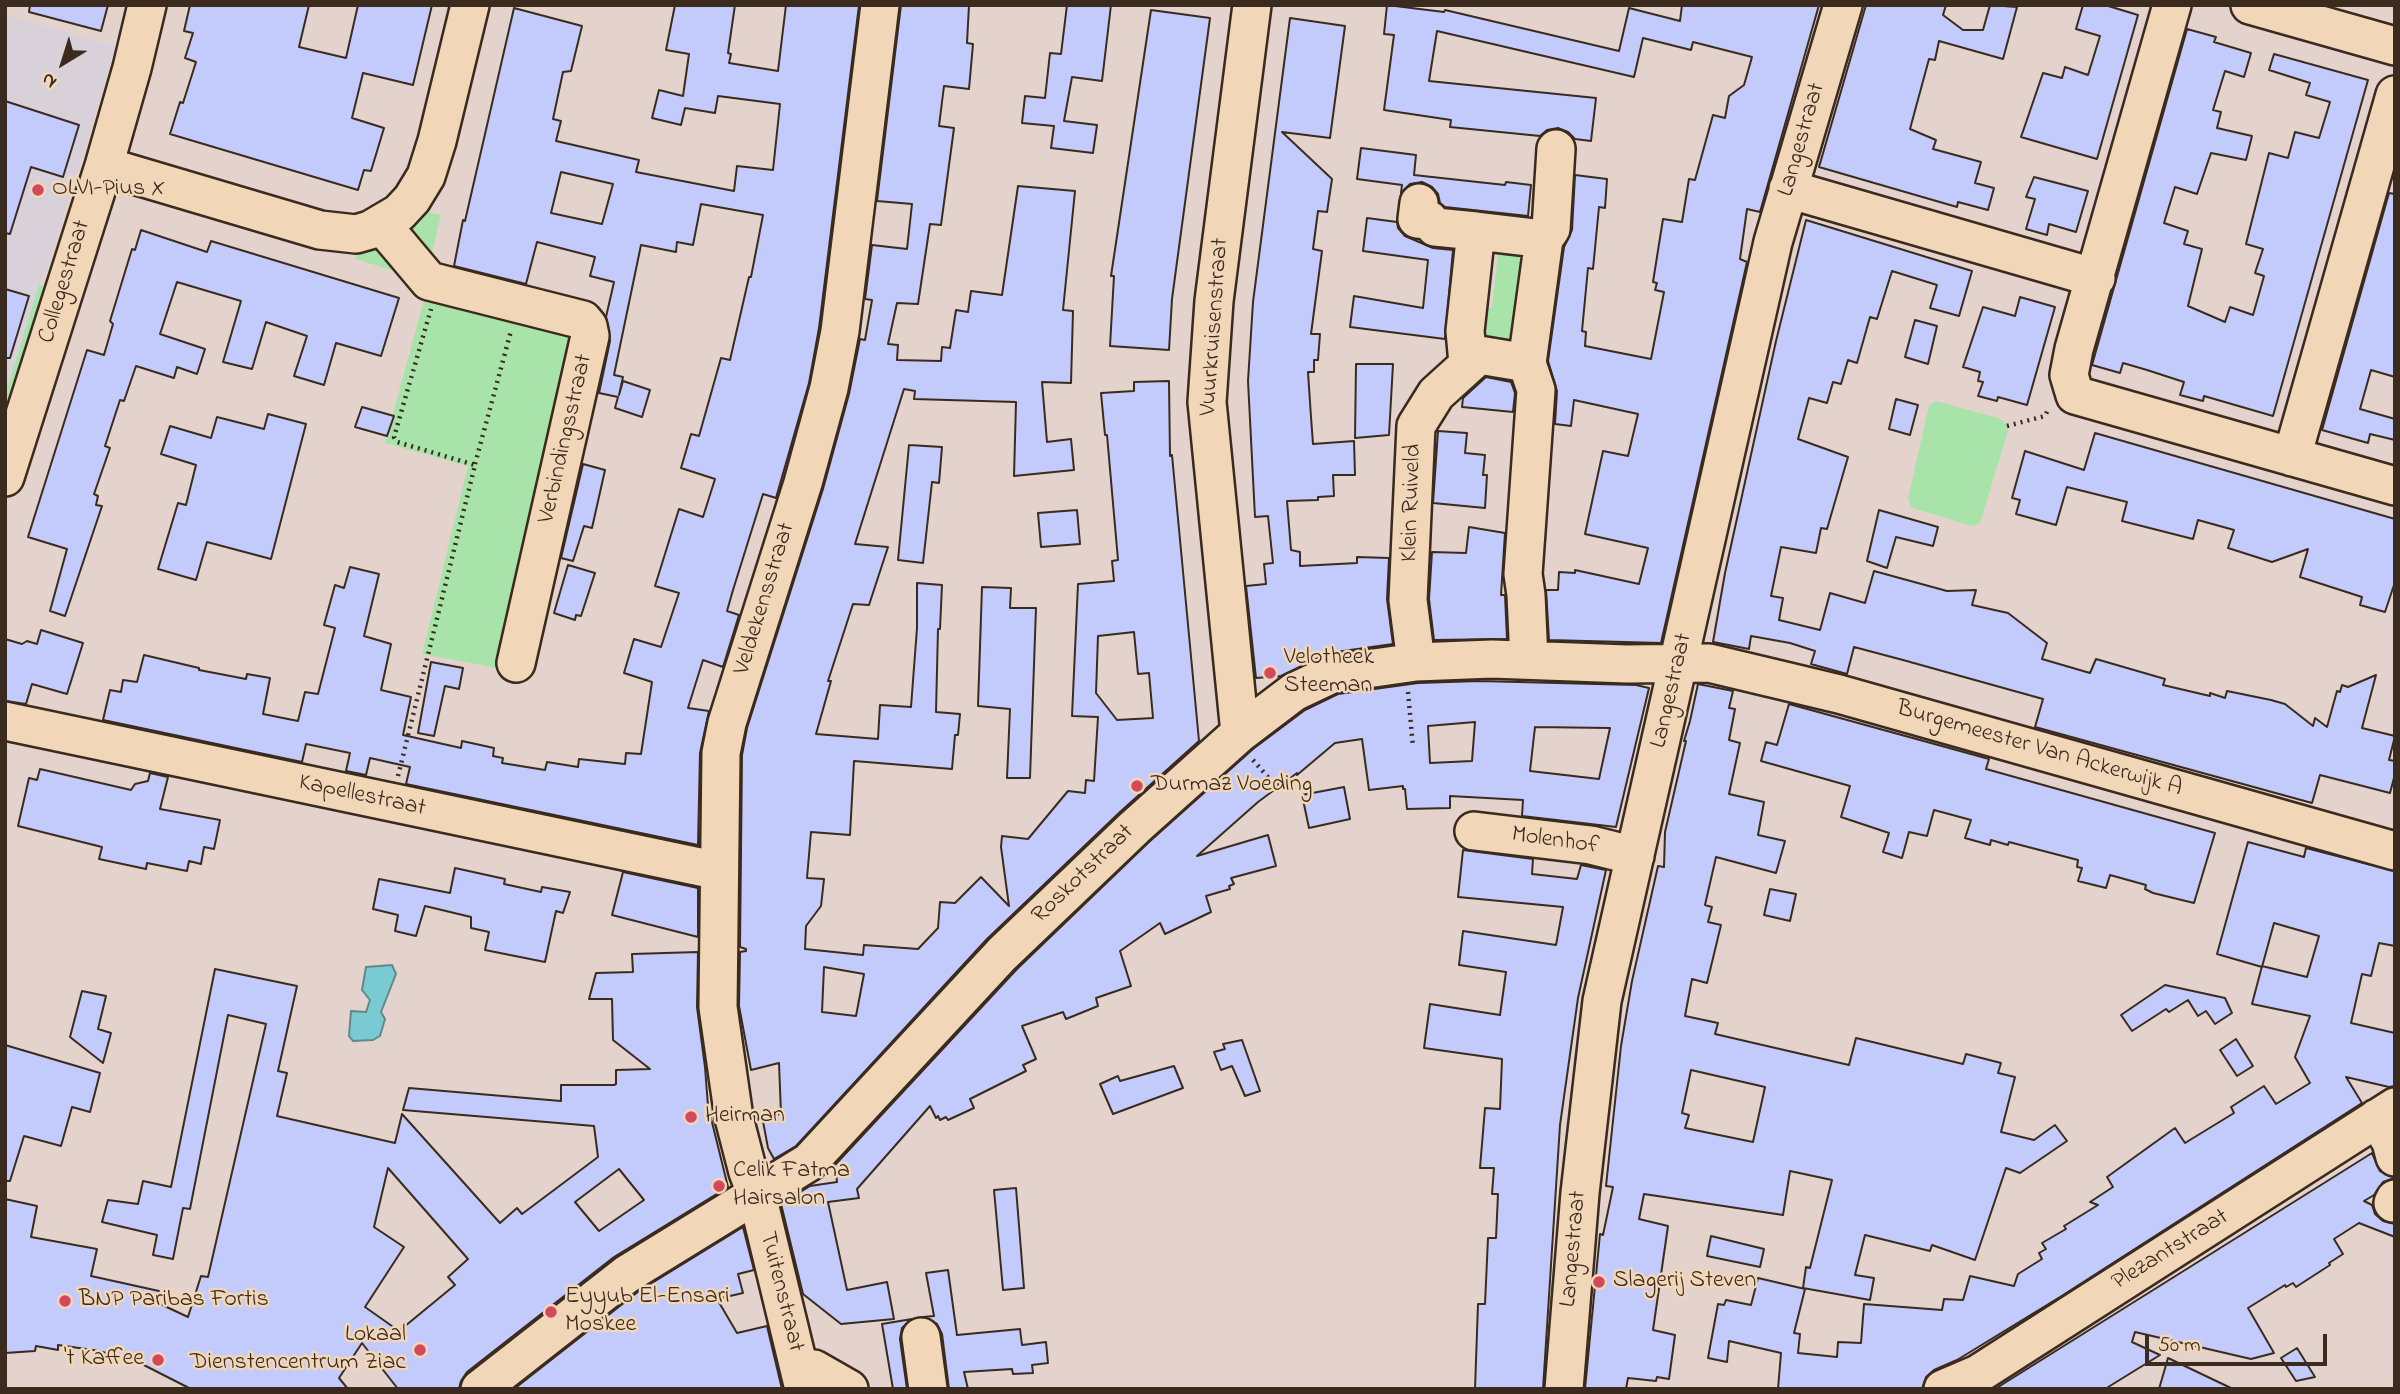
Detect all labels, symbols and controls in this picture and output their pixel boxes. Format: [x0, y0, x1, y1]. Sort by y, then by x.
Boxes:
north arrow [28, 28, 98, 98]
text: N [36, 65, 63, 95]
street label: Langestraat [1773, 80, 1833, 200]
place label: OLVI-Pius X [52, 176, 165, 204]
marker: OLVI-Pius X [30, 182, 46, 198]
street label: Collegestraat [34, 217, 98, 347]
street label: Vuurkruisenstraat [1195, 237, 1237, 417]
street label: Verbindingsstraat [534, 352, 600, 526]
street label: Klein Ruiveld [1397, 443, 1429, 563]
street label: Veldekensstraat [729, 520, 803, 678]
street label: Langestraat [1646, 631, 1700, 751]
place label: Velotheek Steeman [1284, 645, 1374, 701]
marker: Velotheek Steeman [1262, 665, 1278, 681]
street label: Burgemeester Van Ackerwijk A [1893, 695, 2185, 805]
street label: Kapellestraat [296, 770, 428, 824]
place label: Durmaz Voeding [1151, 772, 1312, 800]
marker: Durmaz Voeding [1129, 778, 1145, 794]
street label: Roskotstraat [1027, 819, 1141, 931]
street label: Molenhof [1509, 822, 1601, 862]
place label: Heirman [705, 1103, 785, 1131]
marker: Heirman [683, 1109, 699, 1125]
place label: Celik Fatma Hairsalon [733, 1158, 850, 1214]
marker: Celik Fatma Hairsalon [711, 1178, 727, 1194]
street label: Langestraat [1556, 1190, 1594, 1308]
street label: Plezantstraat [2107, 1204, 2235, 1298]
street label: Tuitenstraat [751, 1229, 809, 1355]
place label: Slagerij Steven [1613, 1268, 1756, 1296]
marker: Slagerij Steven [1591, 1274, 1607, 1290]
place label: Eyyub El-Ensari Moskee [565, 1284, 729, 1340]
place label: BNP Paribas Fortis [79, 1287, 269, 1315]
marker: BNP Paribas Fortis [57, 1293, 73, 1309]
marker: Eyyub El-Ensari Moskee [543, 1304, 559, 1320]
scale bar [2148, 1320, 2330, 1364]
place label: Lokaal Dienstencentrum Ziac [190, 1322, 406, 1378]
text: 50 m [2158, 1331, 2201, 1361]
marker: Lokaal Dienstencentrum Ziac [412, 1342, 428, 1358]
place label: 't Kaffee [64, 1346, 144, 1374]
marker: 't Kaffee [150, 1352, 166, 1368]

